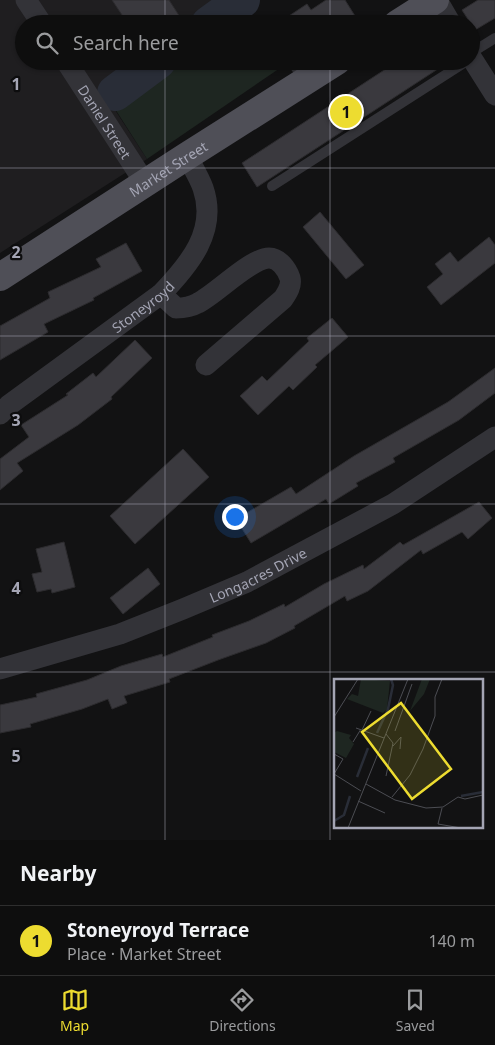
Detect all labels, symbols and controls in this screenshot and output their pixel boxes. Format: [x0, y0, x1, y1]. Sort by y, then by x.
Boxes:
search box [15, 15, 480, 70]
icon: search [33, 29, 61, 57]
text: Search here [73, 30, 179, 56]
text: 1 [11, 73, 21, 95]
street label: Daniel Street [74, 81, 136, 162]
pin: 1 [330, 93, 362, 131]
street label: Market Street [125, 136, 211, 201]
text: 2 [11, 241, 21, 263]
street label: Stoneyroyd [108, 277, 178, 336]
text: 3 [11, 409, 21, 431]
your location [222, 504, 248, 530]
street label: Longacres Drive [206, 543, 310, 606]
text: 4 [11, 577, 21, 599]
inset map [334, 679, 482, 828]
text: 5 [11, 745, 21, 767]
text: Nearby [20, 859, 96, 887]
text: Stoneyroyd Terrace [67, 917, 249, 943]
text: 1 [31, 930, 41, 952]
text: 140 m [428, 930, 475, 952]
text: Place · Market Street [67, 943, 221, 965]
tab: Map [60, 986, 89, 1035]
tab: Directions [209, 986, 276, 1035]
tab: Saved [396, 986, 435, 1035]

